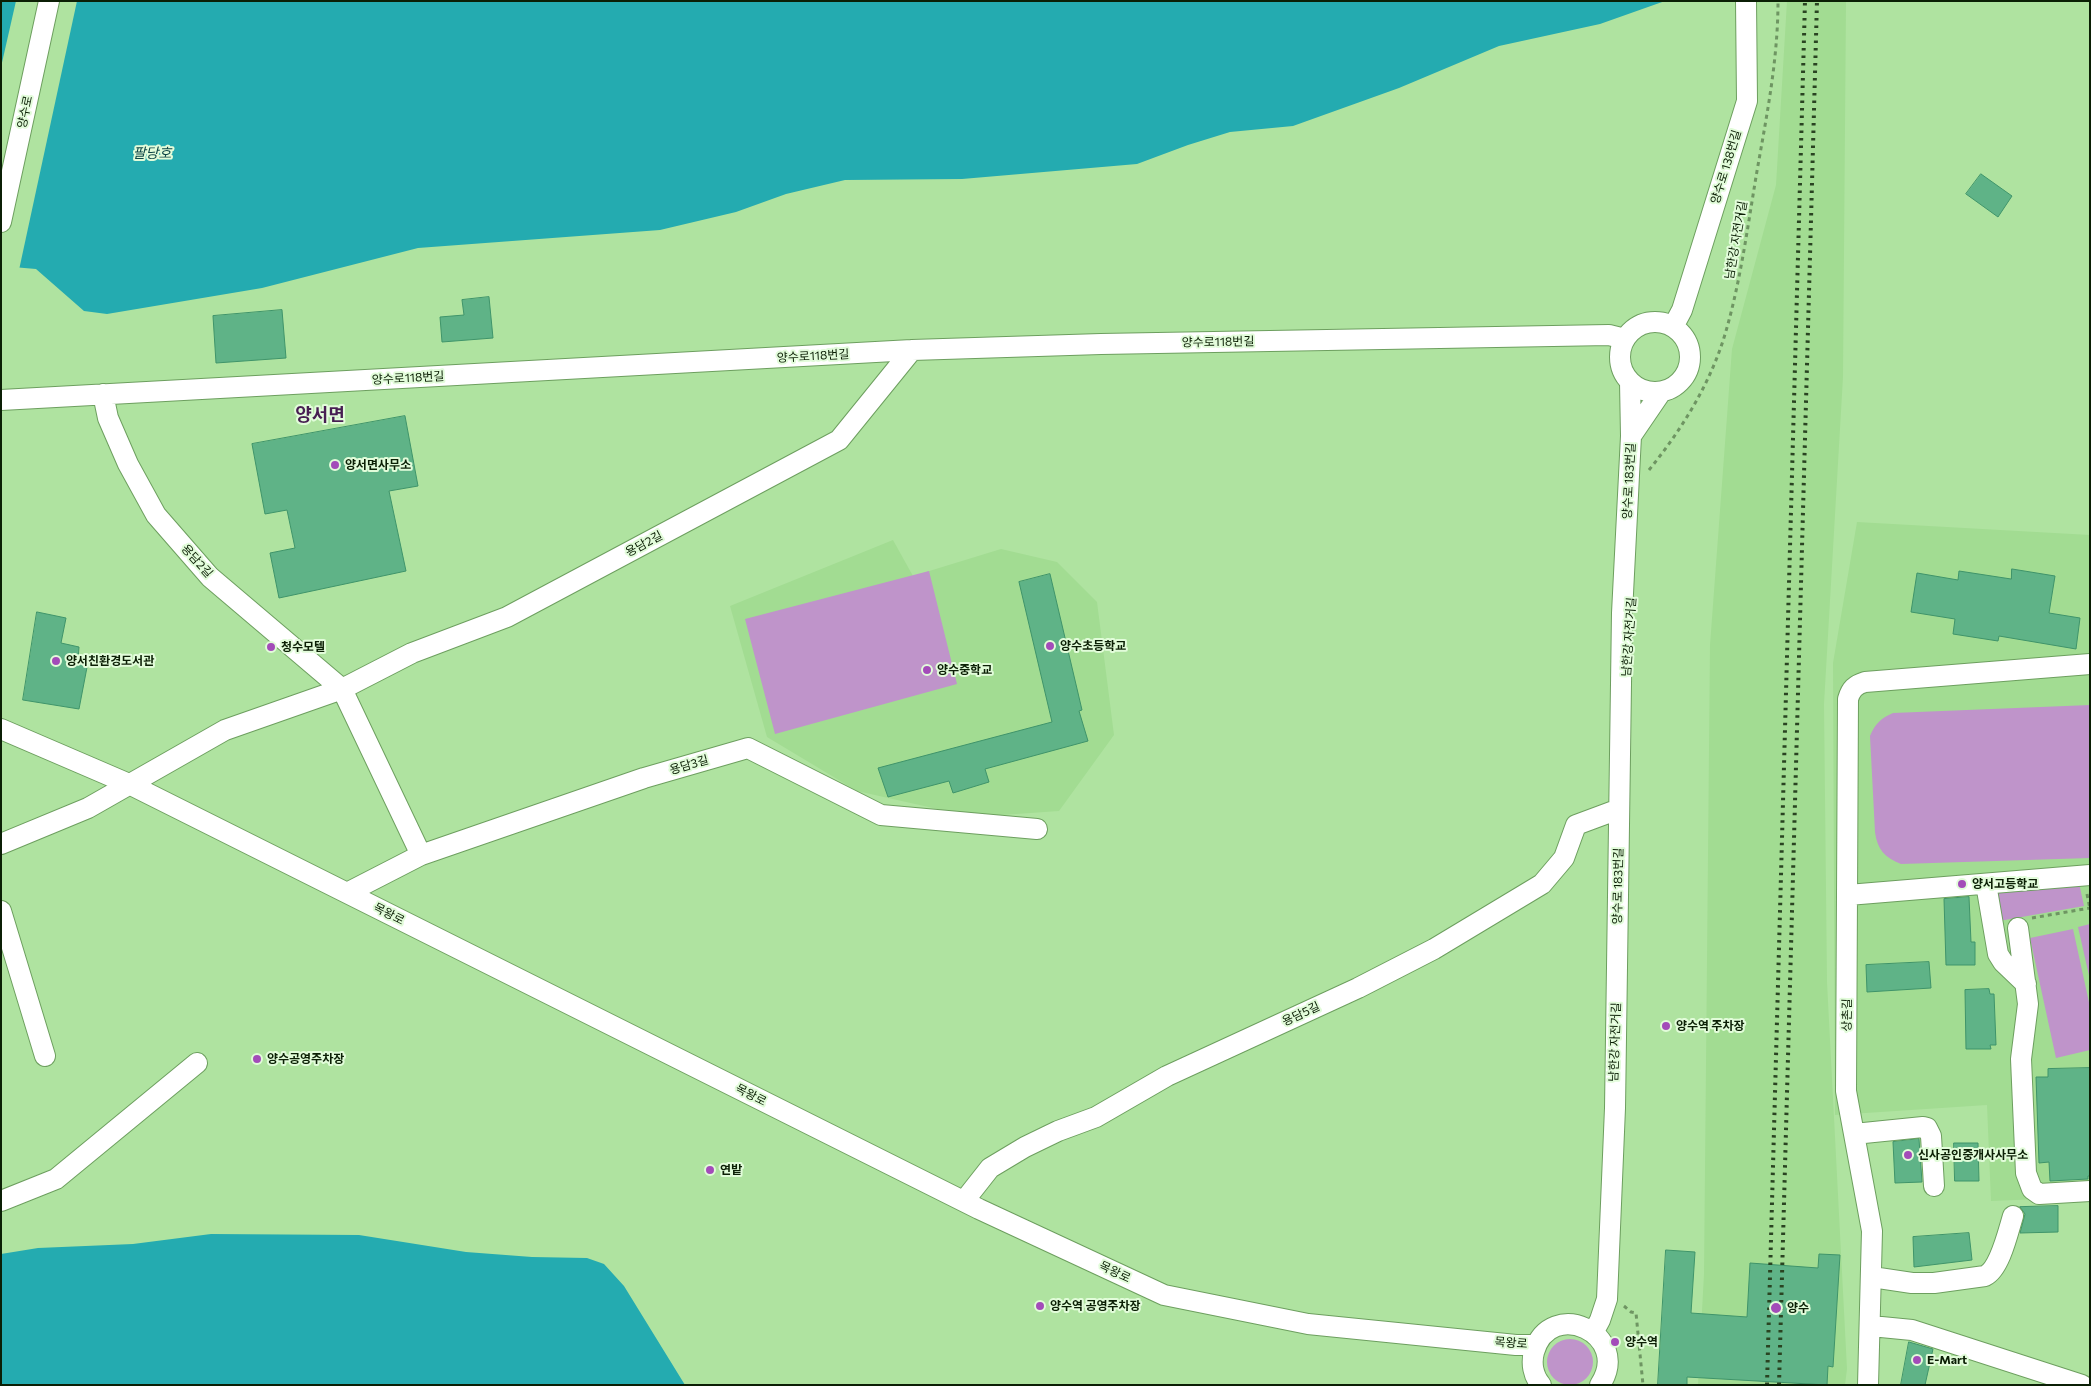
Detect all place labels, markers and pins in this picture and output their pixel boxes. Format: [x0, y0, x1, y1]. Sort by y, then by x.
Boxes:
place label: 양서면사무소 [345, 458, 411, 472]
marker: 양서면사무소 [329, 459, 341, 471]
place label: 양수초등학교 [1060, 639, 1126, 653]
place label: 청수모텔 [281, 640, 325, 654]
marker: 양수초등학교 [1044, 640, 1056, 652]
marker: 청수모텔 [265, 641, 277, 653]
place label: 양서친환경도서관 [66, 654, 154, 668]
marker: 양서친환경도서관 [50, 655, 62, 667]
place label: 양수중학교 [937, 663, 992, 677]
marker: 양수중학교 [921, 664, 933, 676]
place label: 양서고등학교 [1972, 877, 2038, 891]
marker: 양서고등학교 [1956, 878, 1968, 890]
place label: 양수역 주차장 [1676, 1019, 1745, 1033]
marker: 양수역 주차장 [1660, 1020, 1672, 1032]
place label: 양수공영주차장 [267, 1052, 344, 1066]
marker: 양수공영주차장 [251, 1053, 263, 1065]
place label: 신사공인중개사사무소 [1918, 1148, 2028, 1162]
marker: 신사공인중개사사무소 [1902, 1149, 1914, 1161]
place label: 연밭 [720, 1163, 742, 1177]
marker: 연밭 [704, 1164, 716, 1176]
place label: 양수역 공영주차장 [1050, 1299, 1141, 1313]
marker: 양수역 공영주차장 [1034, 1300, 1046, 1312]
marker: 양수 [1769, 1301, 1783, 1315]
place label: 양수 [1787, 1301, 1809, 1315]
place label: 양수역 [1625, 1335, 1658, 1349]
marker: 양수역 [1609, 1336, 1621, 1348]
place label: E-Mart [1927, 1353, 1967, 1367]
marker: E-Mart [1911, 1354, 1923, 1366]

